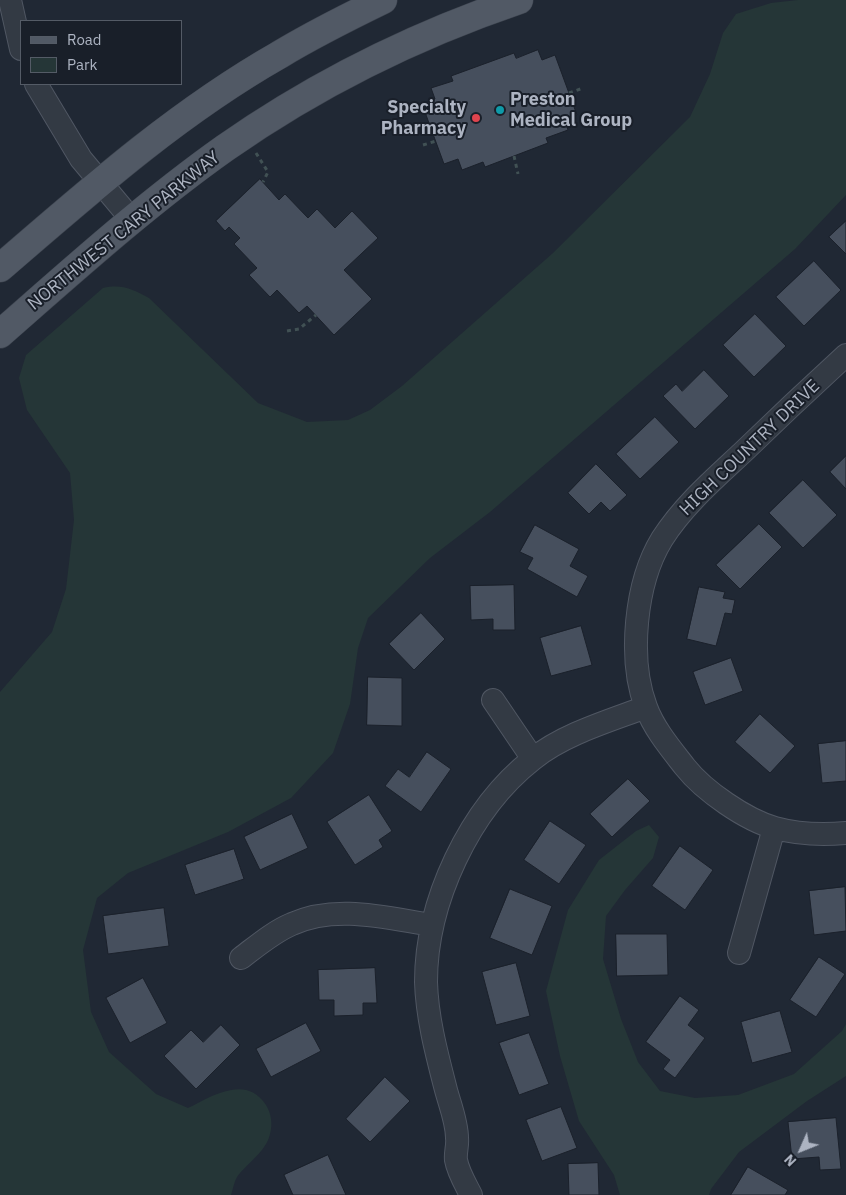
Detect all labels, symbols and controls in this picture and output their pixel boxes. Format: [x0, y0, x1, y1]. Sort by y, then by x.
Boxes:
legend [20, 20, 182, 85]
text: Road [67, 30, 102, 49]
text: Park [67, 55, 97, 74]
place label: Preston Medical Group [510, 89, 632, 132]
place label: Specialty Pharmacy [381, 97, 466, 140]
marker: Preston Medical Group [494, 104, 506, 116]
marker: Specialty Pharmacy [470, 112, 482, 124]
street label: NORTHWEST CARY PARKWAY [24, 147, 224, 315]
street label: HIGH COUNTRY DRIVE [675, 375, 825, 521]
north arrow [776, 1125, 826, 1175]
text: N [780, 1151, 800, 1170]

